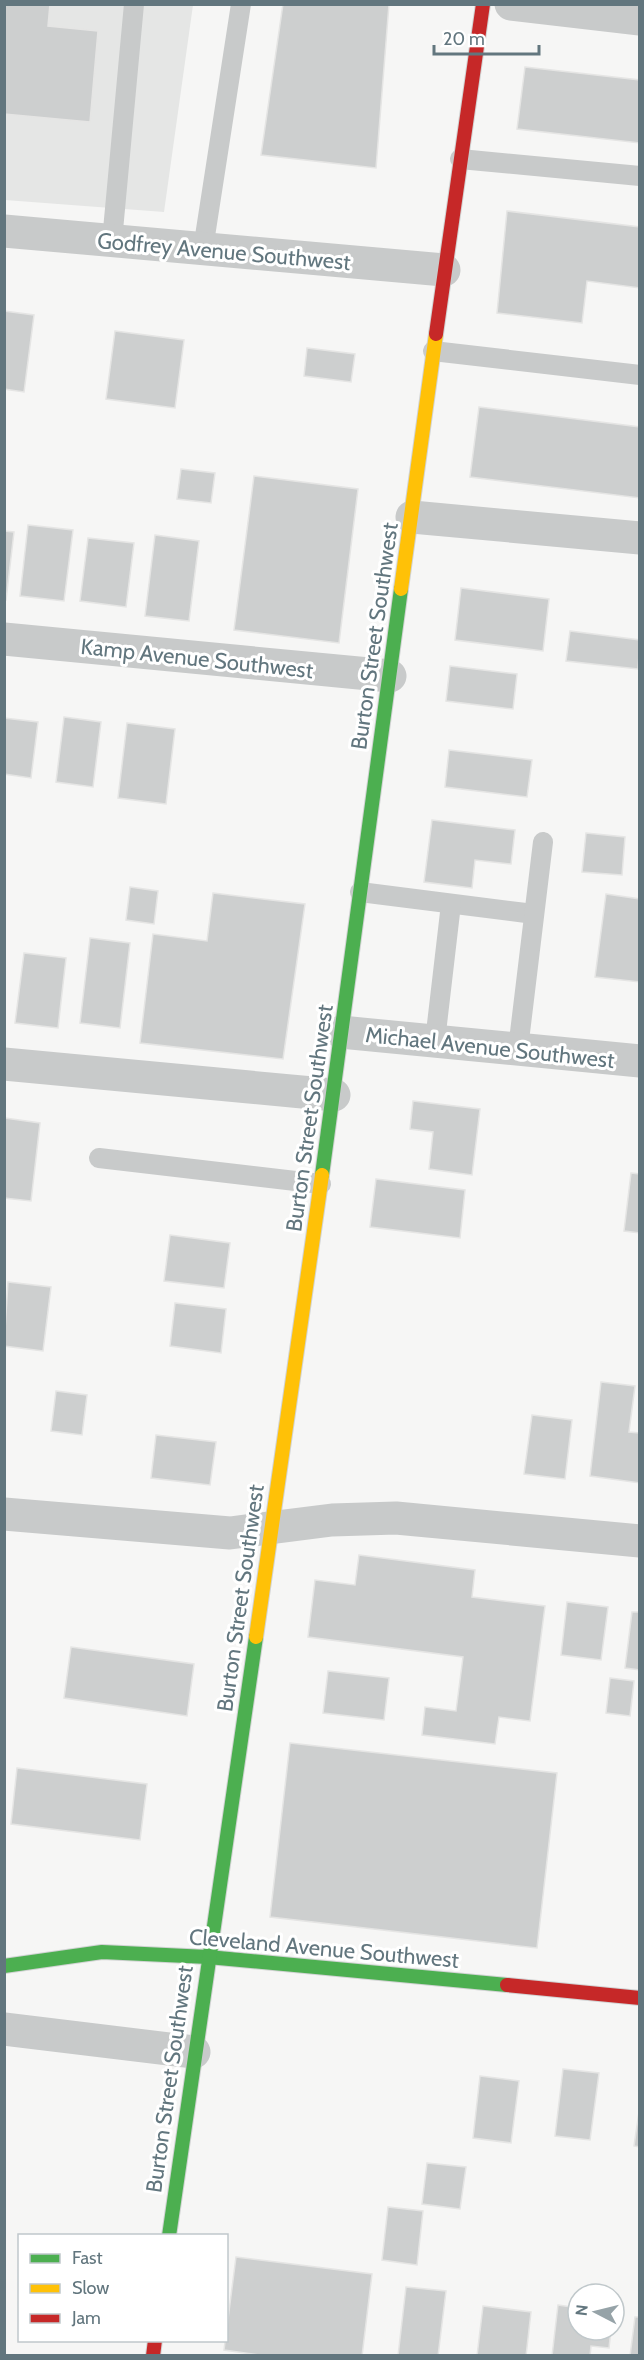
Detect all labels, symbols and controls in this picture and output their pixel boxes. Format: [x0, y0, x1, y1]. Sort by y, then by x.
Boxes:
scale bar [434, 18, 539, 56]
text: 20 m [443, 28, 485, 50]
street label: Godfrey Avenue Southwest [96, 227, 352, 276]
street label: Burton Street Southwest [345, 520, 404, 751]
street label: Kamp Avenue Southwest [79, 633, 315, 684]
street label: Burton Street Southwest [280, 1002, 339, 1233]
street label: Michael Avenue Southwest [364, 1021, 616, 1074]
street label: Burton Street Southwest [211, 1482, 270, 1713]
street label: Cleveland Avenue Southwest [188, 1923, 461, 1974]
street label: Burton Street Southwest [140, 1963, 199, 2194]
legend [18, 2234, 228, 2342]
text: Fast [72, 2247, 103, 2269]
text: Slow [72, 2277, 109, 2299]
north arrow [566, 2282, 626, 2342]
text: N [571, 2303, 592, 2317]
text: Jam [71, 2307, 101, 2329]

